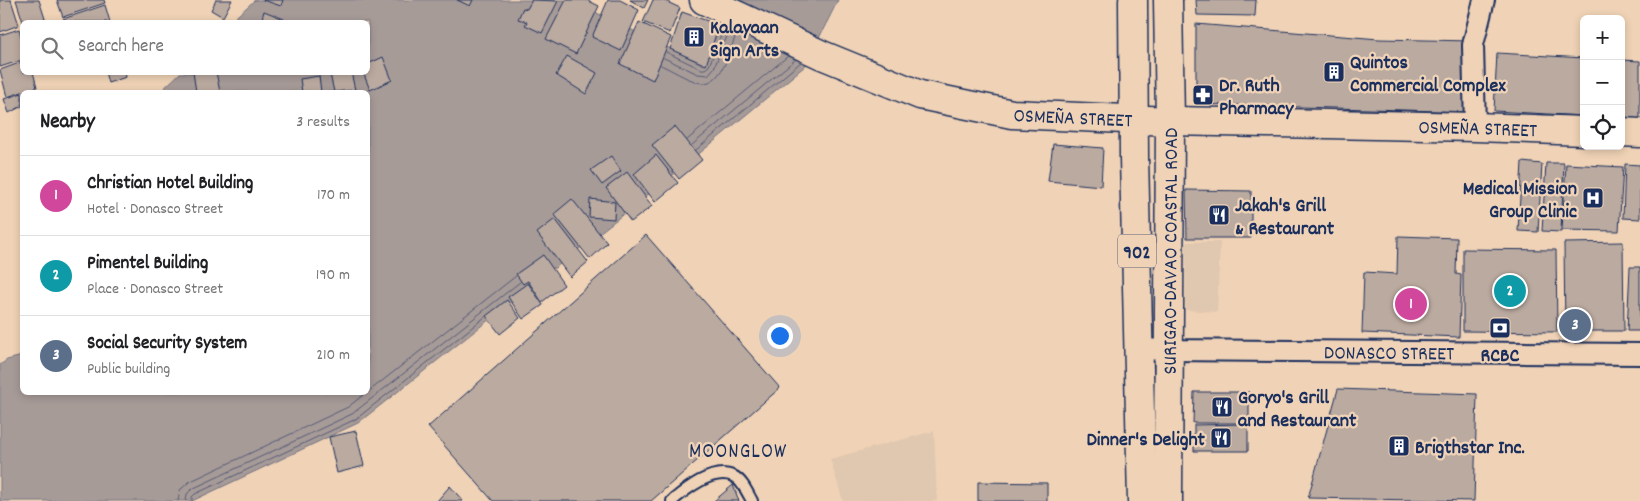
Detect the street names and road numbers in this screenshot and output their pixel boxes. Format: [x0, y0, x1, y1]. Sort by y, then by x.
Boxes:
street label: OSMEÑA STREET [1013, 103, 1133, 136]
street label: OSMEÑA STREET [1418, 115, 1538, 146]
street label: SURIGAO-DAVAO COASTAL ROAD [1158, 127, 1187, 375]
road number: 902 [1118, 235, 1156, 268]
street label: DONASCO STREET [1324, 340, 1454, 369]

